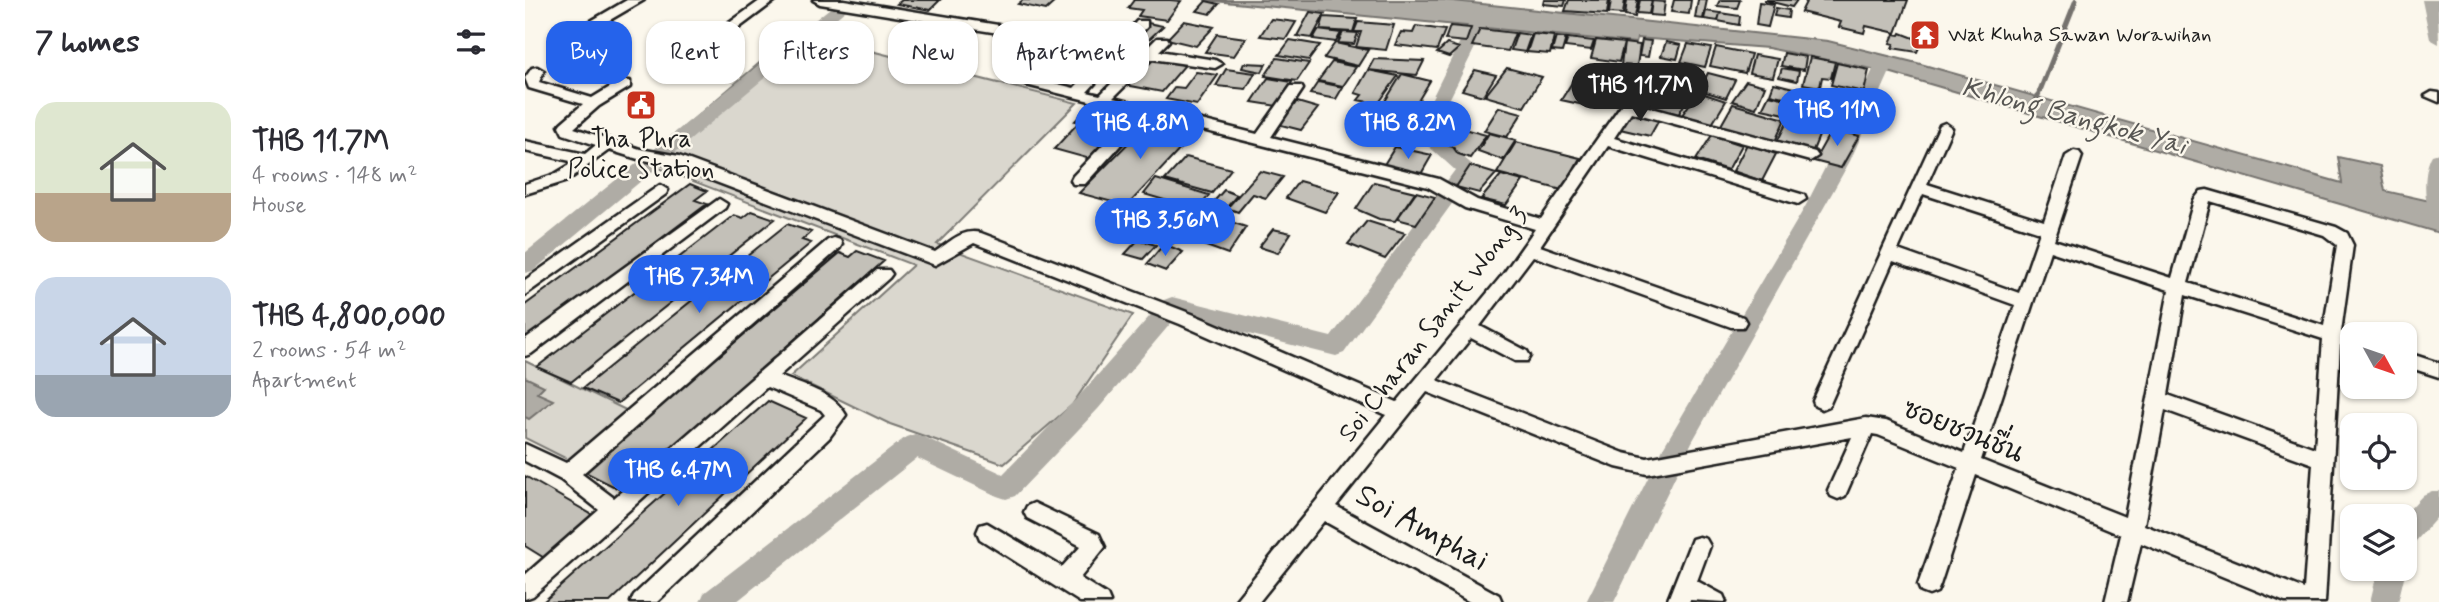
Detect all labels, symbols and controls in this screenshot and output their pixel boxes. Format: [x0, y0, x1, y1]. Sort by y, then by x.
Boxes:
temple icon: Wat Khuha Sawan Worawihan [1908, 18, 1942, 52]
chip: Buy [546, 21, 632, 84]
chip: Rent [646, 21, 745, 84]
chip: Filters [759, 21, 874, 84]
chip: New [888, 21, 978, 84]
chip: Apartment [992, 21, 1149, 84]
place label: Wat Khuha Sawan Worawihan [1948, 21, 2212, 49]
text: 7 homes [35, 23, 140, 62]
icon: filters [452, 23, 490, 61]
pin: THB 11.7M [1560, 64, 1720, 123]
water label: Khlong Bangkok Yai [1957, 69, 2193, 168]
text: THB 11.7M [1587, 71, 1693, 101]
public building icon: Tha Phra Police Station [624, 88, 658, 122]
pin: THB 11M [1772, 88, 1902, 148]
text: THB 11M [1794, 96, 1880, 126]
pin: THB 4.8M [1068, 102, 1212, 161]
pin: THB 8.2M [1336, 102, 1480, 161]
text: THB 4.8M [1091, 109, 1189, 139]
text: THB 8.2M [1360, 109, 1456, 139]
text: THB 11.7M [252, 122, 389, 161]
place label: Tha Phra Police Station [568, 123, 714, 187]
icon: home [91, 130, 175, 214]
text: 4 rooms · 148 m² [252, 161, 417, 191]
text: House [252, 191, 306, 221]
pin: THB 3.56M [1085, 198, 1245, 258]
street label: Soi Charan Sanit Wong 3 [1331, 200, 1537, 450]
text: THB 3.56M [1111, 206, 1219, 236]
pin: THB 7.34M [619, 256, 779, 315]
text: THB 7.34M [644, 263, 754, 293]
text: THB 4,800,000 [252, 297, 446, 336]
icon: home [91, 305, 175, 389]
north arrow [2340, 322, 2417, 399]
map controls [2340, 322, 2417, 581]
text: 2 rooms · 54 m² [252, 336, 406, 366]
text: Apartment [252, 366, 357, 396]
street label: ซอยชวนชื่น [1898, 384, 2032, 472]
button: locate [2340, 413, 2417, 490]
pin: THB 6.47M [598, 448, 758, 508]
text: THB 6.47M [624, 456, 732, 486]
street label: Soi Amphai [1348, 474, 1496, 582]
button: layers [2340, 504, 2417, 581]

